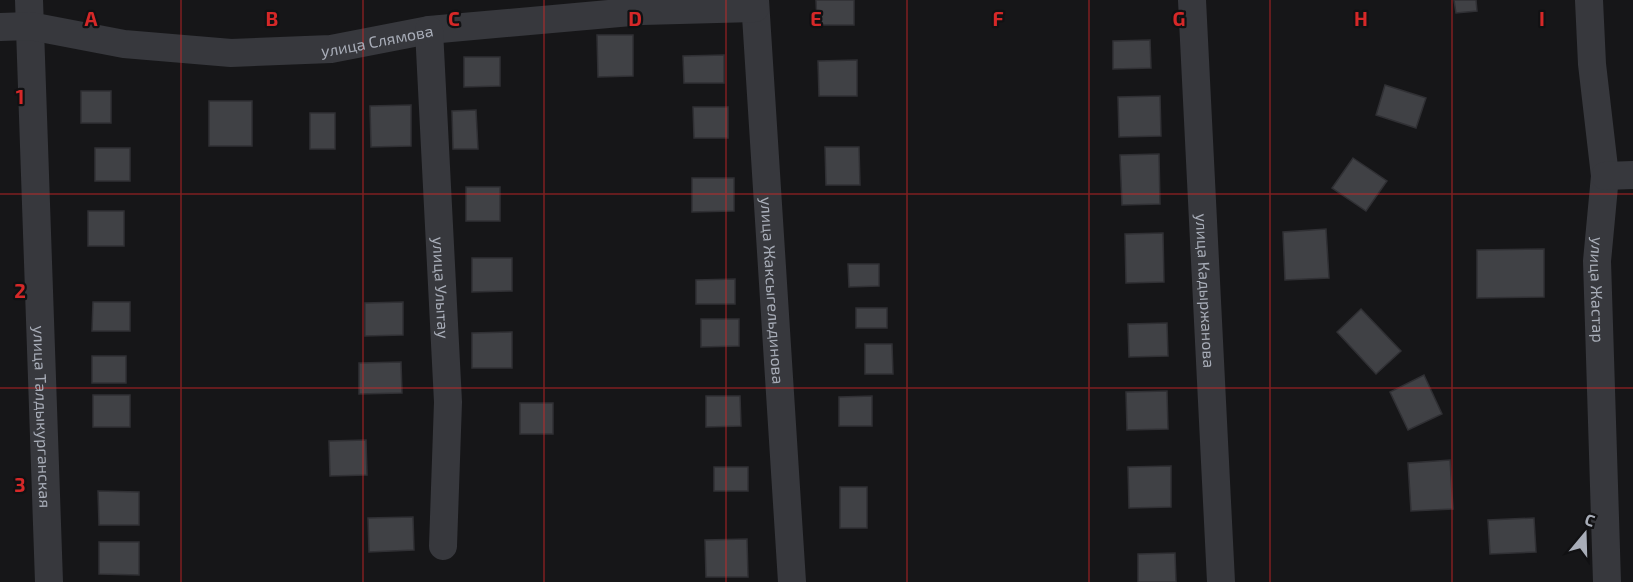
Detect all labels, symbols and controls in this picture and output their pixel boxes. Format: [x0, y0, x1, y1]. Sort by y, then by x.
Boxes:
text: A [84, 6, 98, 30]
text: B [266, 6, 278, 30]
text: C [448, 6, 460, 30]
text: D [628, 6, 642, 30]
text: E [810, 6, 822, 30]
text: F [992, 6, 1004, 30]
text: G [1173, 6, 1185, 30]
text: H [1354, 6, 1368, 30]
text: I [1539, 6, 1545, 30]
street label: улица Слямова [320, 20, 435, 60]
text: 1 [16, 84, 24, 108]
street label: улица Жаксыгельдинова [757, 196, 789, 385]
street label: улица Кадыржанова [1192, 213, 1220, 368]
street label: улица Улытау [429, 236, 454, 340]
street label: улица Жастар [1587, 236, 1609, 343]
text: 2 [14, 278, 26, 302]
street label: улица Талдыкурганская [30, 325, 56, 508]
text: 3 [14, 472, 26, 496]
north arrow [1555, 504, 1615, 564]
text: С [1582, 509, 1598, 530]

